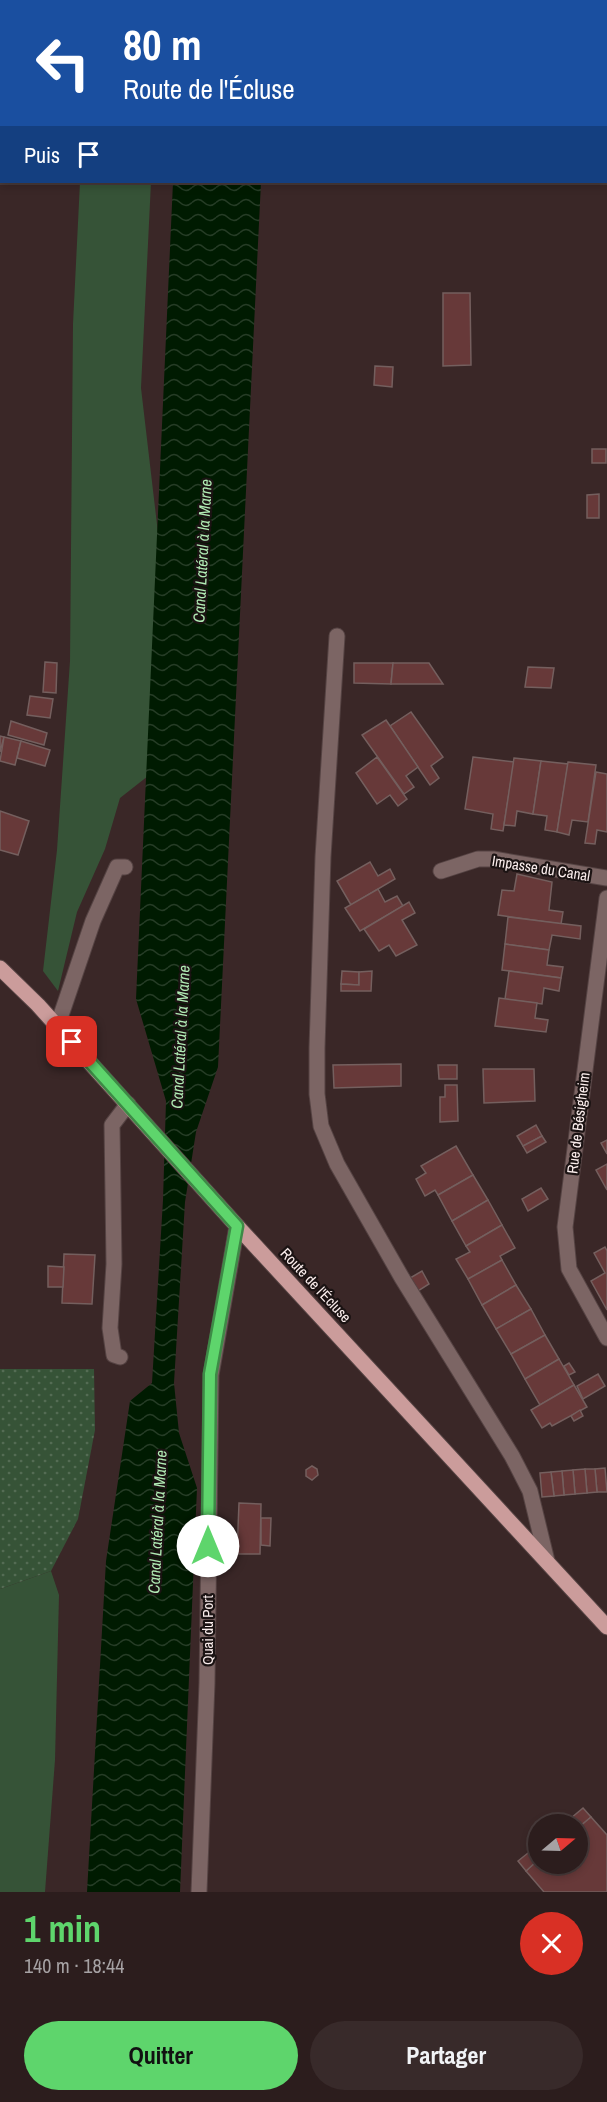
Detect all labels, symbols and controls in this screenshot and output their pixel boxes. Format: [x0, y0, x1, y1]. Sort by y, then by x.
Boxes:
text: 80 m [123, 17, 202, 73]
icon: left [24, 24, 102, 102]
text: Route de l'Écluse [123, 71, 295, 107]
icon: arrive [72, 138, 105, 171]
text: Puis [24, 140, 60, 170]
water label: Canal Latéral à la Marne [187, 479, 217, 623]
street label: Impasse du Canal [490, 850, 592, 886]
water label: Canal Latéral à la Marne [165, 965, 195, 1109]
pin [46, 1016, 97, 1067]
icon: arrive [55, 1025, 88, 1058]
street label: Rue de Bésigheim [561, 1071, 595, 1175]
street label: Route de l'Écluse [276, 1243, 356, 1327]
water label: Canal Latéral à la Marne [142, 1450, 172, 1594]
position arrow [176, 1514, 240, 1578]
street label: Quai du Port [197, 1595, 218, 1665]
north arrow [528, 1814, 588, 1874]
map controls [528, 1814, 588, 1874]
text: 1 min [24, 1905, 101, 1953]
button: close [520, 1912, 583, 1975]
text: 140 m · 18:44 [24, 1952, 124, 1979]
button: Quitter [24, 2021, 298, 2090]
button: Partager [310, 2021, 583, 2090]

